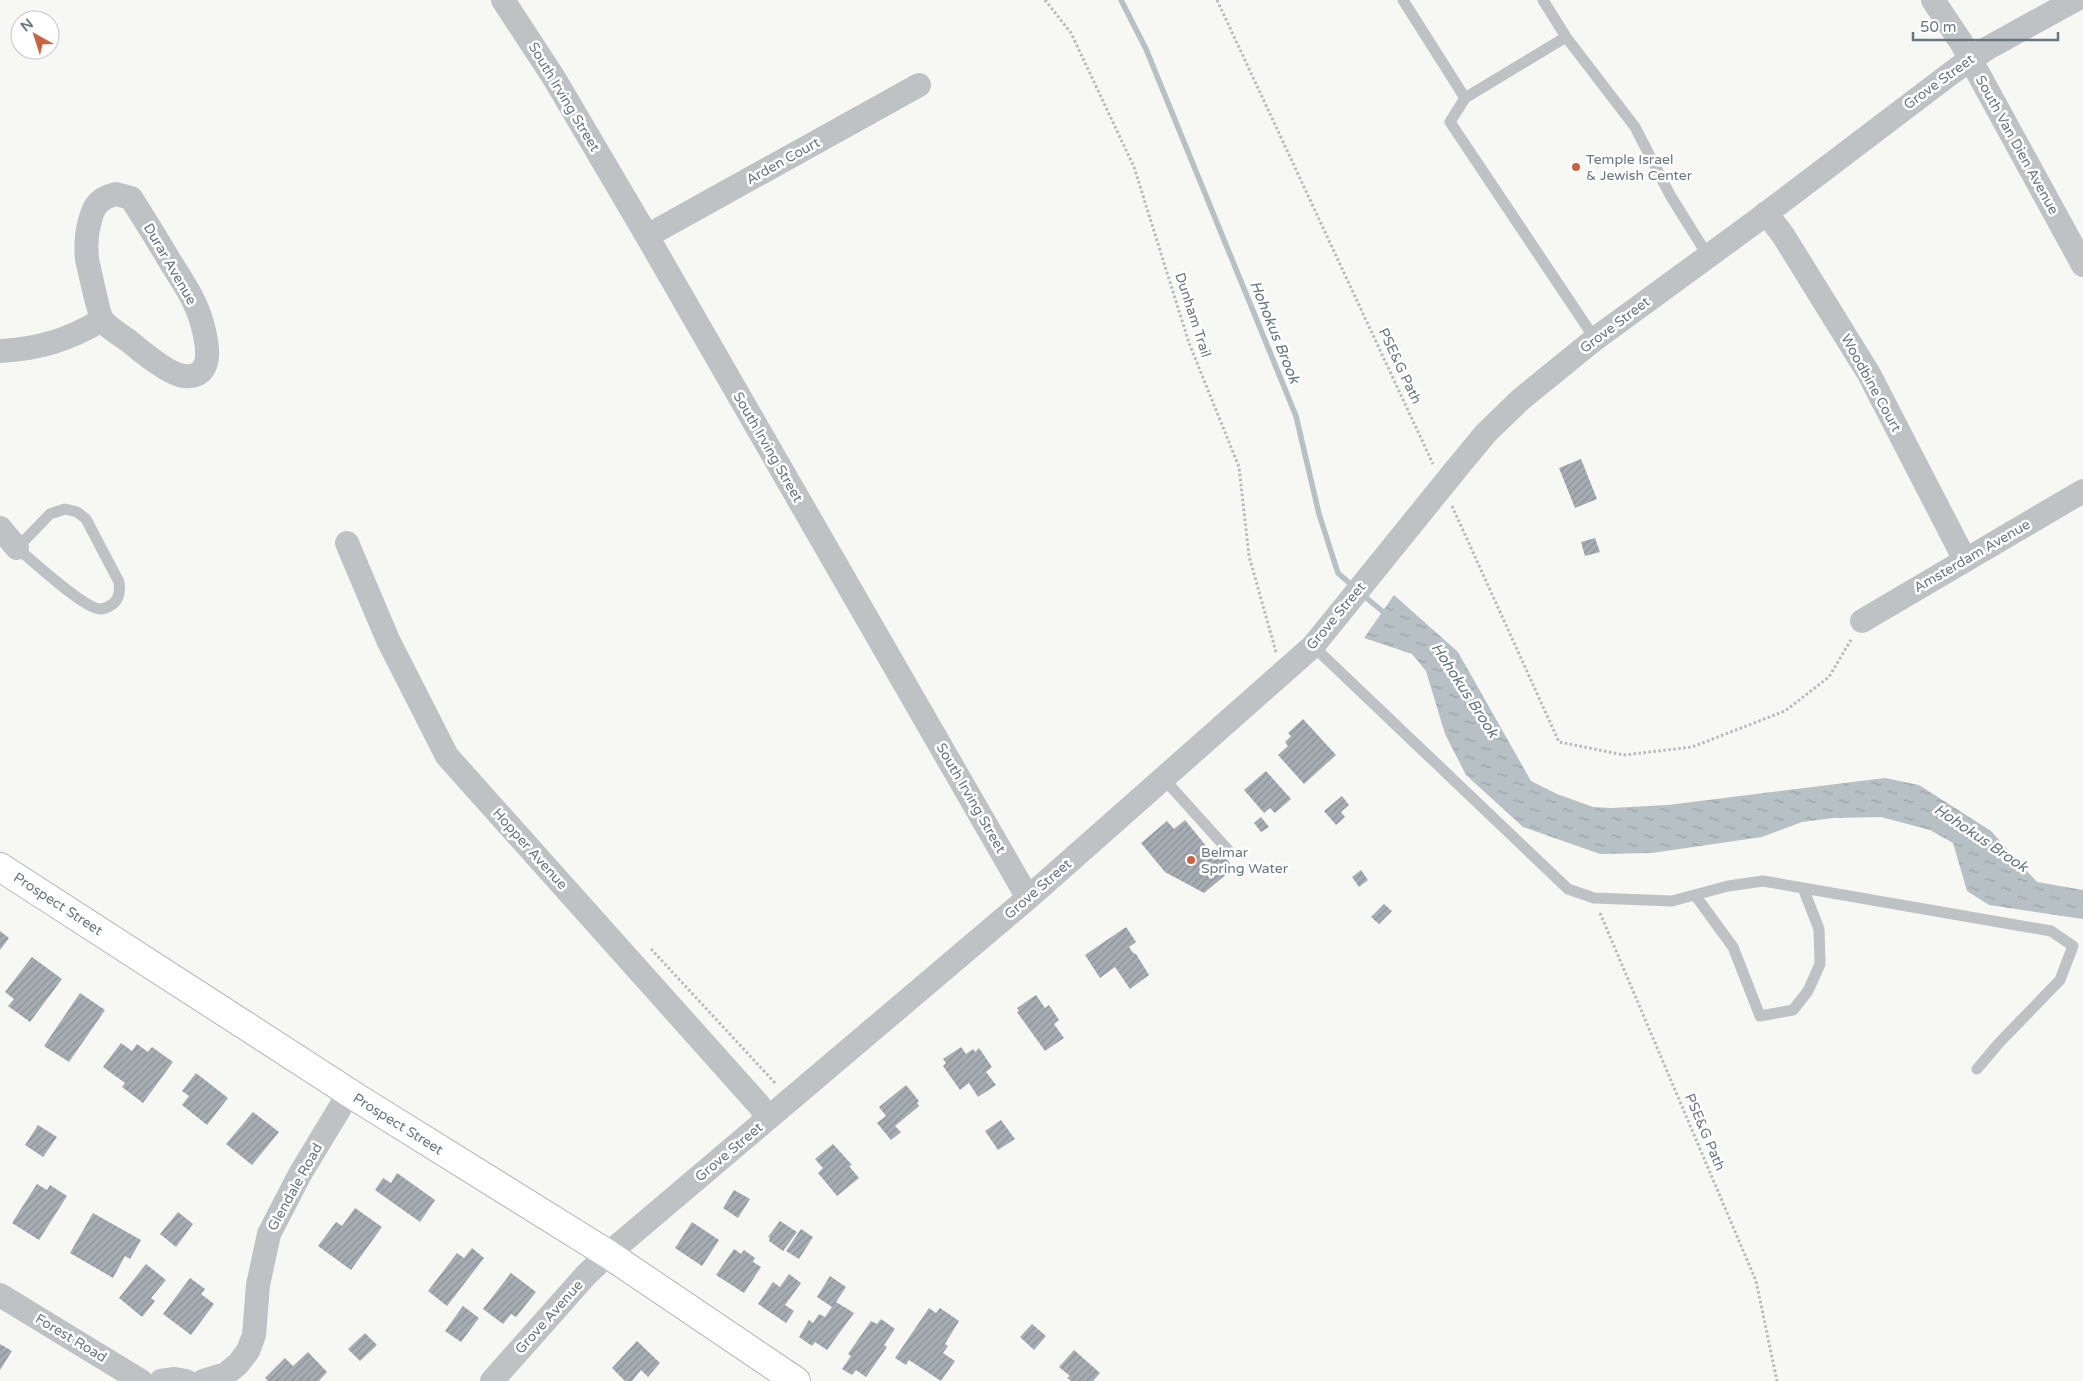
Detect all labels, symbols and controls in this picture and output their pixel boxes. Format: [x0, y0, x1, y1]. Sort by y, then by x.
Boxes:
north arrow [10, 10, 60, 60]
scale bar [1913, 10, 2058, 42]
text: N [17, 15, 37, 35]
text: 50 m [1920, 18, 1957, 36]
street label: South Irving Street [525, 39, 604, 155]
street label: Grove Street [1900, 50, 1978, 113]
street label: South Van Dien Avenue [1972, 73, 2062, 217]
street label: Arden Court [743, 133, 823, 188]
place label: Temple Israel & Jewish Center [1586, 151, 1693, 184]
marker: Temple Israel & Jewish Center [1570, 161, 1582, 173]
street label: Durar Avenue [140, 220, 200, 308]
street label: Dunham Trail [1171, 270, 1215, 360]
water label: Hohokus Brook [1246, 278, 1304, 388]
street label: Grove Street [1577, 293, 1654, 357]
street label: PSE&G Path [1375, 325, 1425, 407]
street label: Woodbine Court [1837, 331, 1905, 435]
street label: South Irving Street [730, 389, 807, 506]
street label: Amsterdam Avenue [1911, 516, 2033, 596]
street label: Grove Street [1303, 578, 1370, 653]
water label: Hohokus Brook [1428, 639, 1503, 742]
street label: South Irving Street [933, 740, 1010, 857]
water label: Hohokus Brook [1931, 800, 2033, 877]
street label: Hopper Avenue [489, 805, 571, 893]
place label: Belmar Spring Water [1201, 844, 1289, 877]
marker: Belmar Spring Water [1185, 854, 1197, 866]
street label: Grove Street [1001, 855, 1075, 923]
street label: Prospect Street [10, 869, 106, 940]
street label: Prospect Street [350, 1090, 447, 1159]
street label: PSE&G Path [1681, 1091, 1729, 1173]
street label: Grove Street [692, 1118, 767, 1185]
street label: Glendale Road [264, 1140, 326, 1234]
street label: Grove Avenue [512, 1277, 587, 1357]
street label: Forest Road [32, 1310, 110, 1366]

